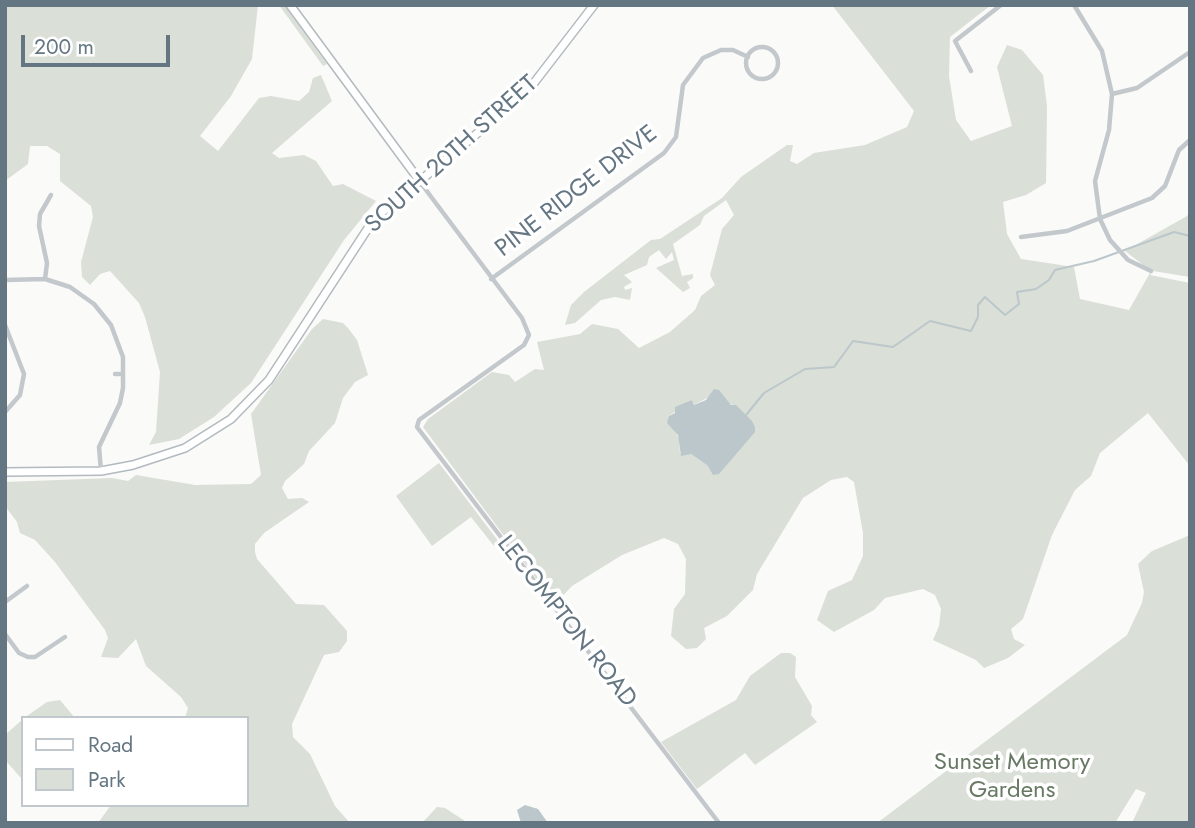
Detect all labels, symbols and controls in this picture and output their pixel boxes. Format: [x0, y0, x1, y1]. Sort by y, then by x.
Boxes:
scale bar [24, 21, 173, 65]
text: 200 m [34, 32, 94, 62]
street label: SOUTH 20TH STREET [360, 70, 544, 240]
street label: PINE RIDGE DRIVE [490, 120, 664, 264]
street label: LECOMPTON ROAD [490, 530, 642, 714]
legend [21, 716, 248, 807]
text: Road [88, 730, 133, 760]
park label: Sunset Memory Gardens [934, 749, 1090, 805]
text: Park [88, 765, 125, 795]

